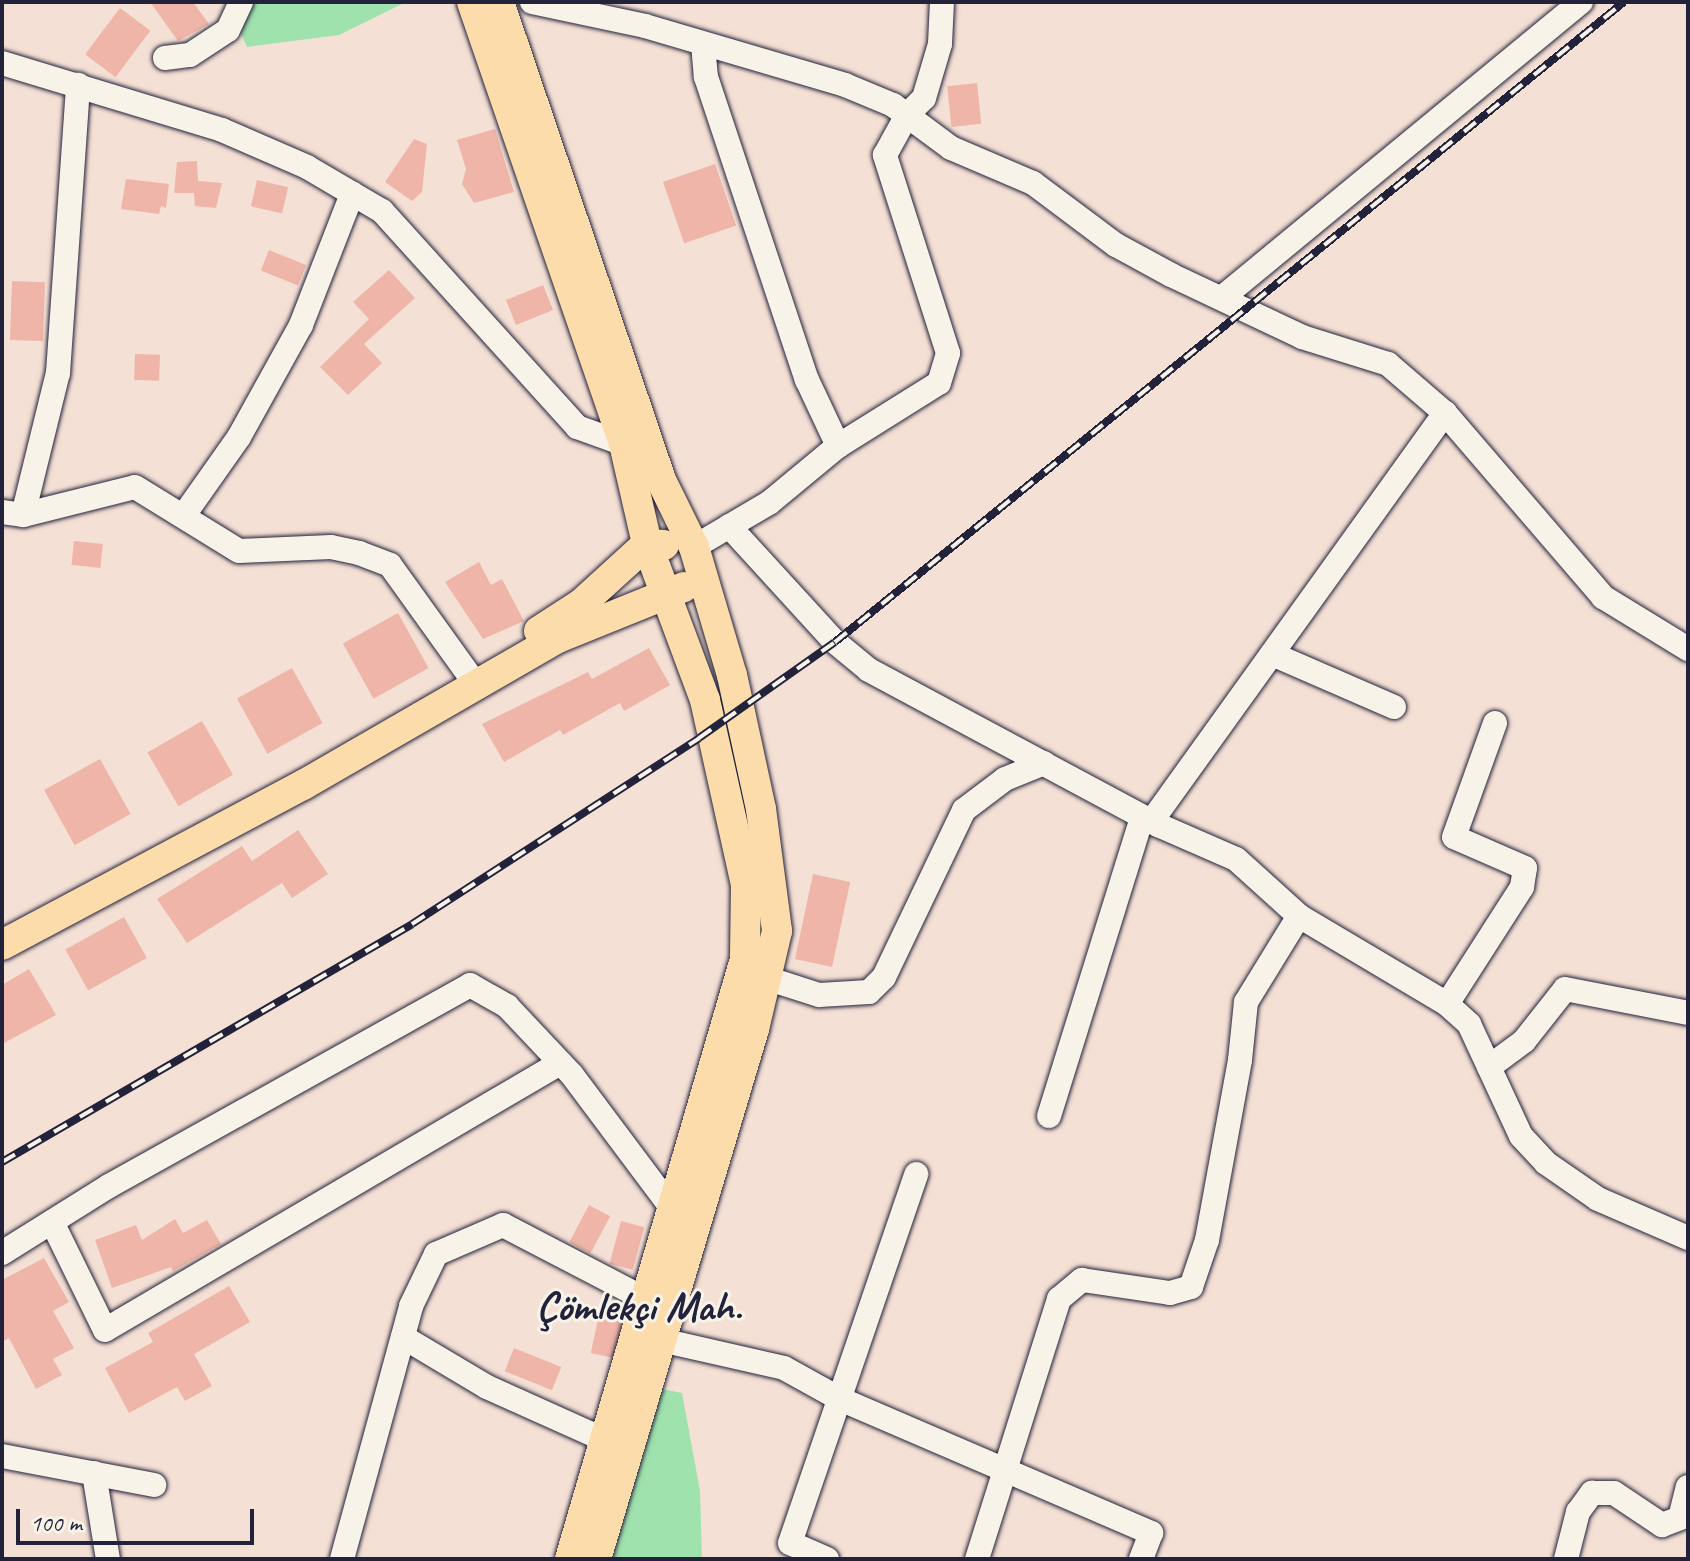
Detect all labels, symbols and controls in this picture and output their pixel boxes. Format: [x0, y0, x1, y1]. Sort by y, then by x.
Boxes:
district label: Çömlekçi Mah. [535, 1282, 743, 1332]
scale bar [20, 1493, 258, 1543]
text: 100 m [30, 1508, 82, 1538]

